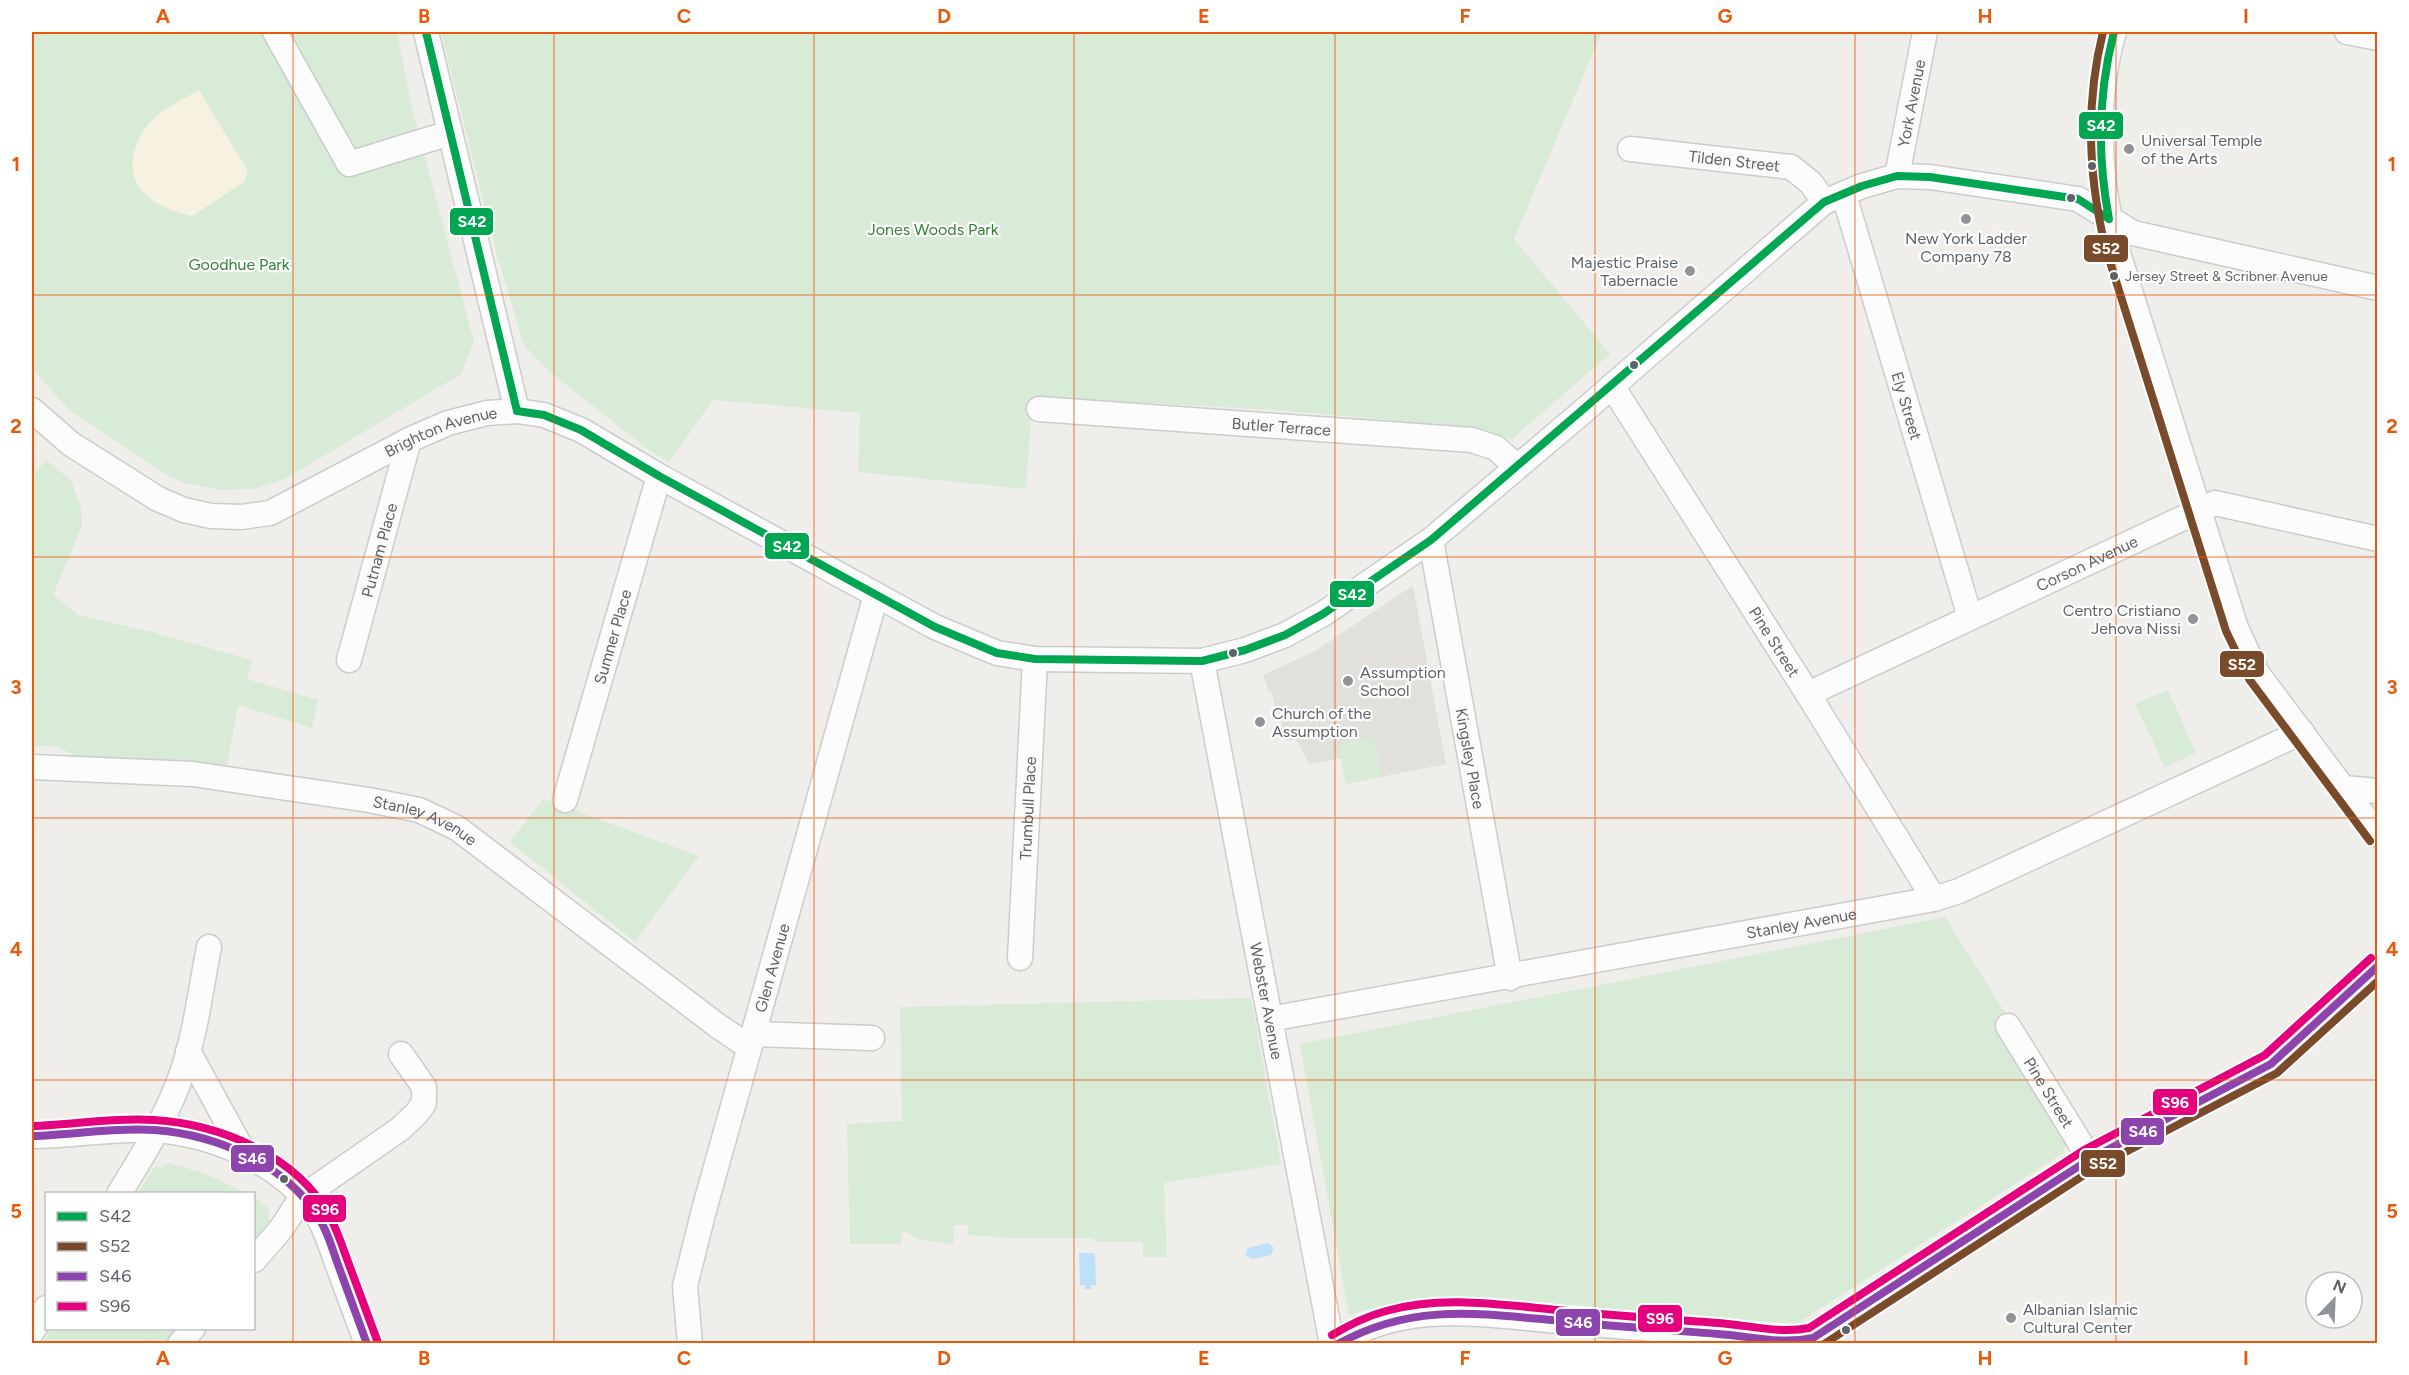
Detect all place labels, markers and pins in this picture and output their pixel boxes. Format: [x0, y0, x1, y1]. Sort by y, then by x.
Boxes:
place label: Universal Temple of the Arts [2141, 131, 2262, 168]
marker: Universal Temple of the Arts [2122, 142, 2136, 156]
unlabelled marker [2086, 160, 2098, 172]
unlabelled marker [2065, 192, 2077, 204]
marker: New York Ladder Company 78 [1959, 212, 1973, 226]
place label: New York Ladder Company 78 [1905, 229, 2028, 266]
place label: Majestic Praise Tabernacle [1571, 253, 1678, 290]
marker: Majestic Praise Tabernacle [1683, 264, 1697, 278]
place label: Jersey Street & Scribner Avenue [2125, 268, 2328, 285]
marker: Jersey Street & Scribner Avenue [2108, 270, 2120, 282]
unlabelled marker [1628, 359, 1640, 371]
place label: Centro Cristiano Jehova Nissi [2063, 601, 2181, 638]
marker: Centro Cristiano Jehova Nissi [2186, 612, 2200, 626]
unlabelled marker [1227, 647, 1239, 659]
place label: Assumption School [1360, 663, 1446, 700]
marker: Assumption School [1341, 674, 1355, 688]
place label: Church of the Assumption [1272, 704, 1371, 741]
marker: Church of the Assumption [1253, 715, 1267, 729]
unlabelled marker [278, 1173, 290, 1185]
place label: Albanian Islamic Cultural Center [2023, 1300, 2138, 1337]
marker: Albanian Islamic Cultural Center [2004, 1311, 2018, 1325]
unlabelled marker [1840, 1324, 1852, 1336]

